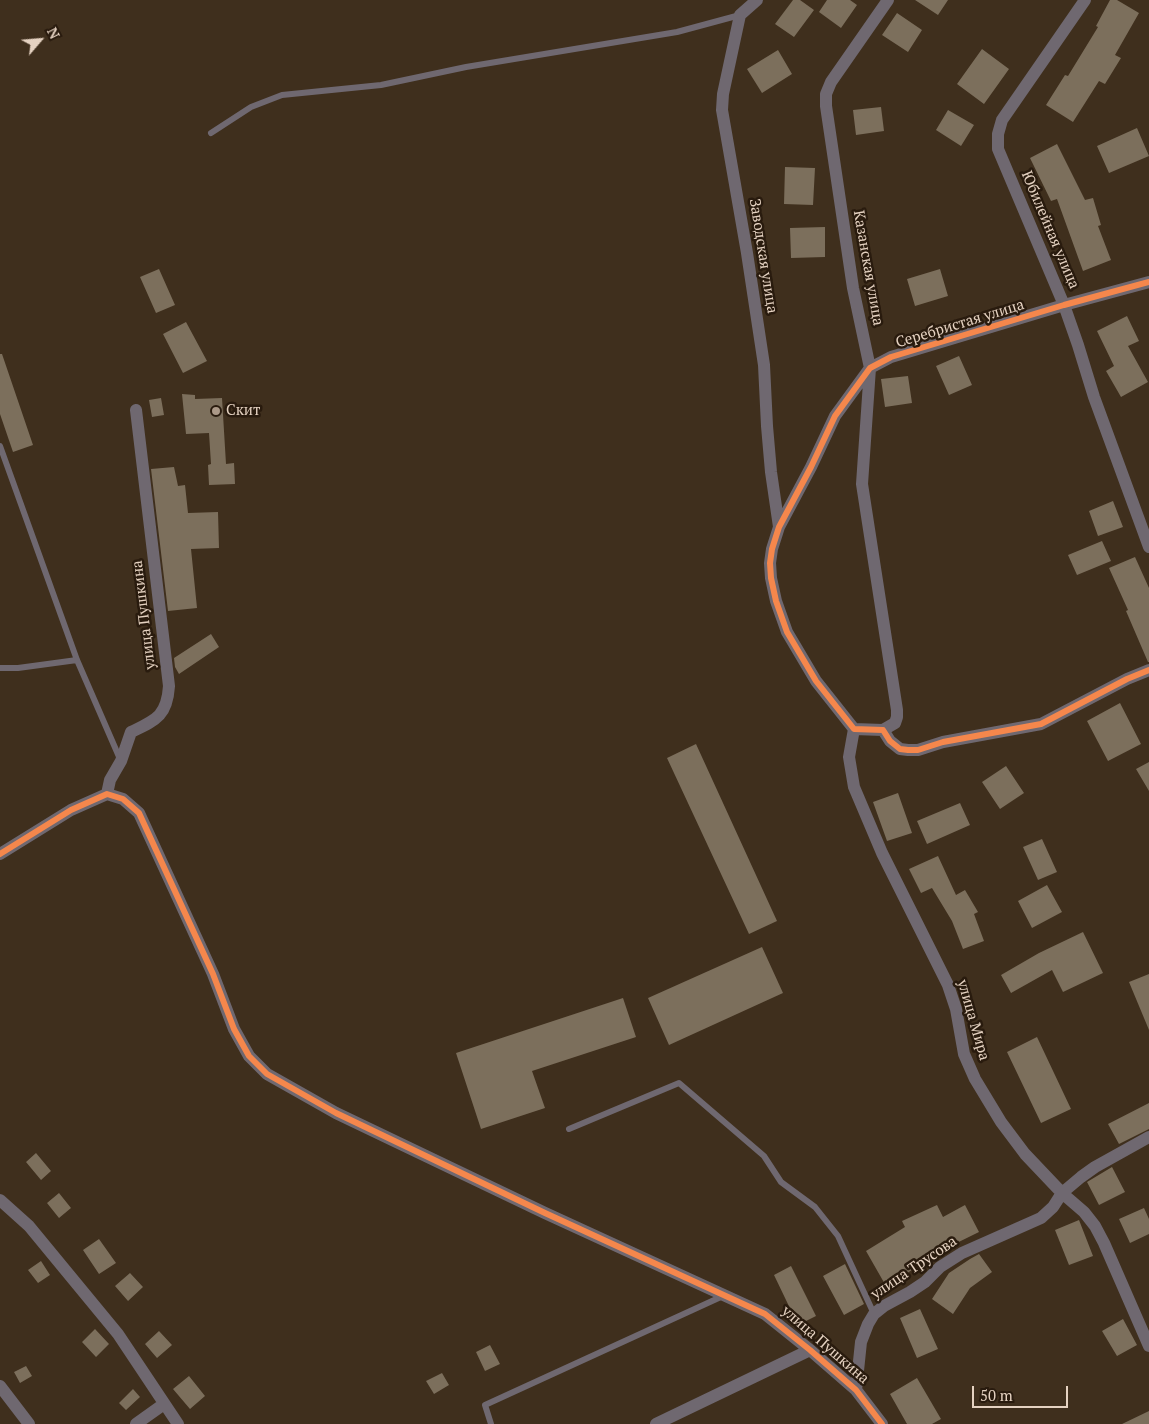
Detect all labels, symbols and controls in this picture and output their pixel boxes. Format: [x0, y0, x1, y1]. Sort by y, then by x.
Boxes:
north arrow [15, 15, 65, 65]
text: N [43, 24, 65, 42]
street label: Юбилейная улица [1017, 168, 1083, 292]
street label: Заводская улица [745, 197, 781, 315]
street label: Казанская улица [849, 209, 887, 327]
street label: Серебристая улица [894, 296, 1026, 352]
place label: Скит [226, 402, 260, 420]
marker: Скит [210, 405, 222, 417]
street label: улица Пушкина [128, 559, 160, 671]
street label: улица Мира [953, 978, 993, 1062]
street label: улица Трусова [868, 1233, 960, 1303]
street label: улица Пушкина [778, 1302, 872, 1388]
scale bar [974, 1376, 1070, 1408]
text: 50 m [980, 1385, 1013, 1405]

